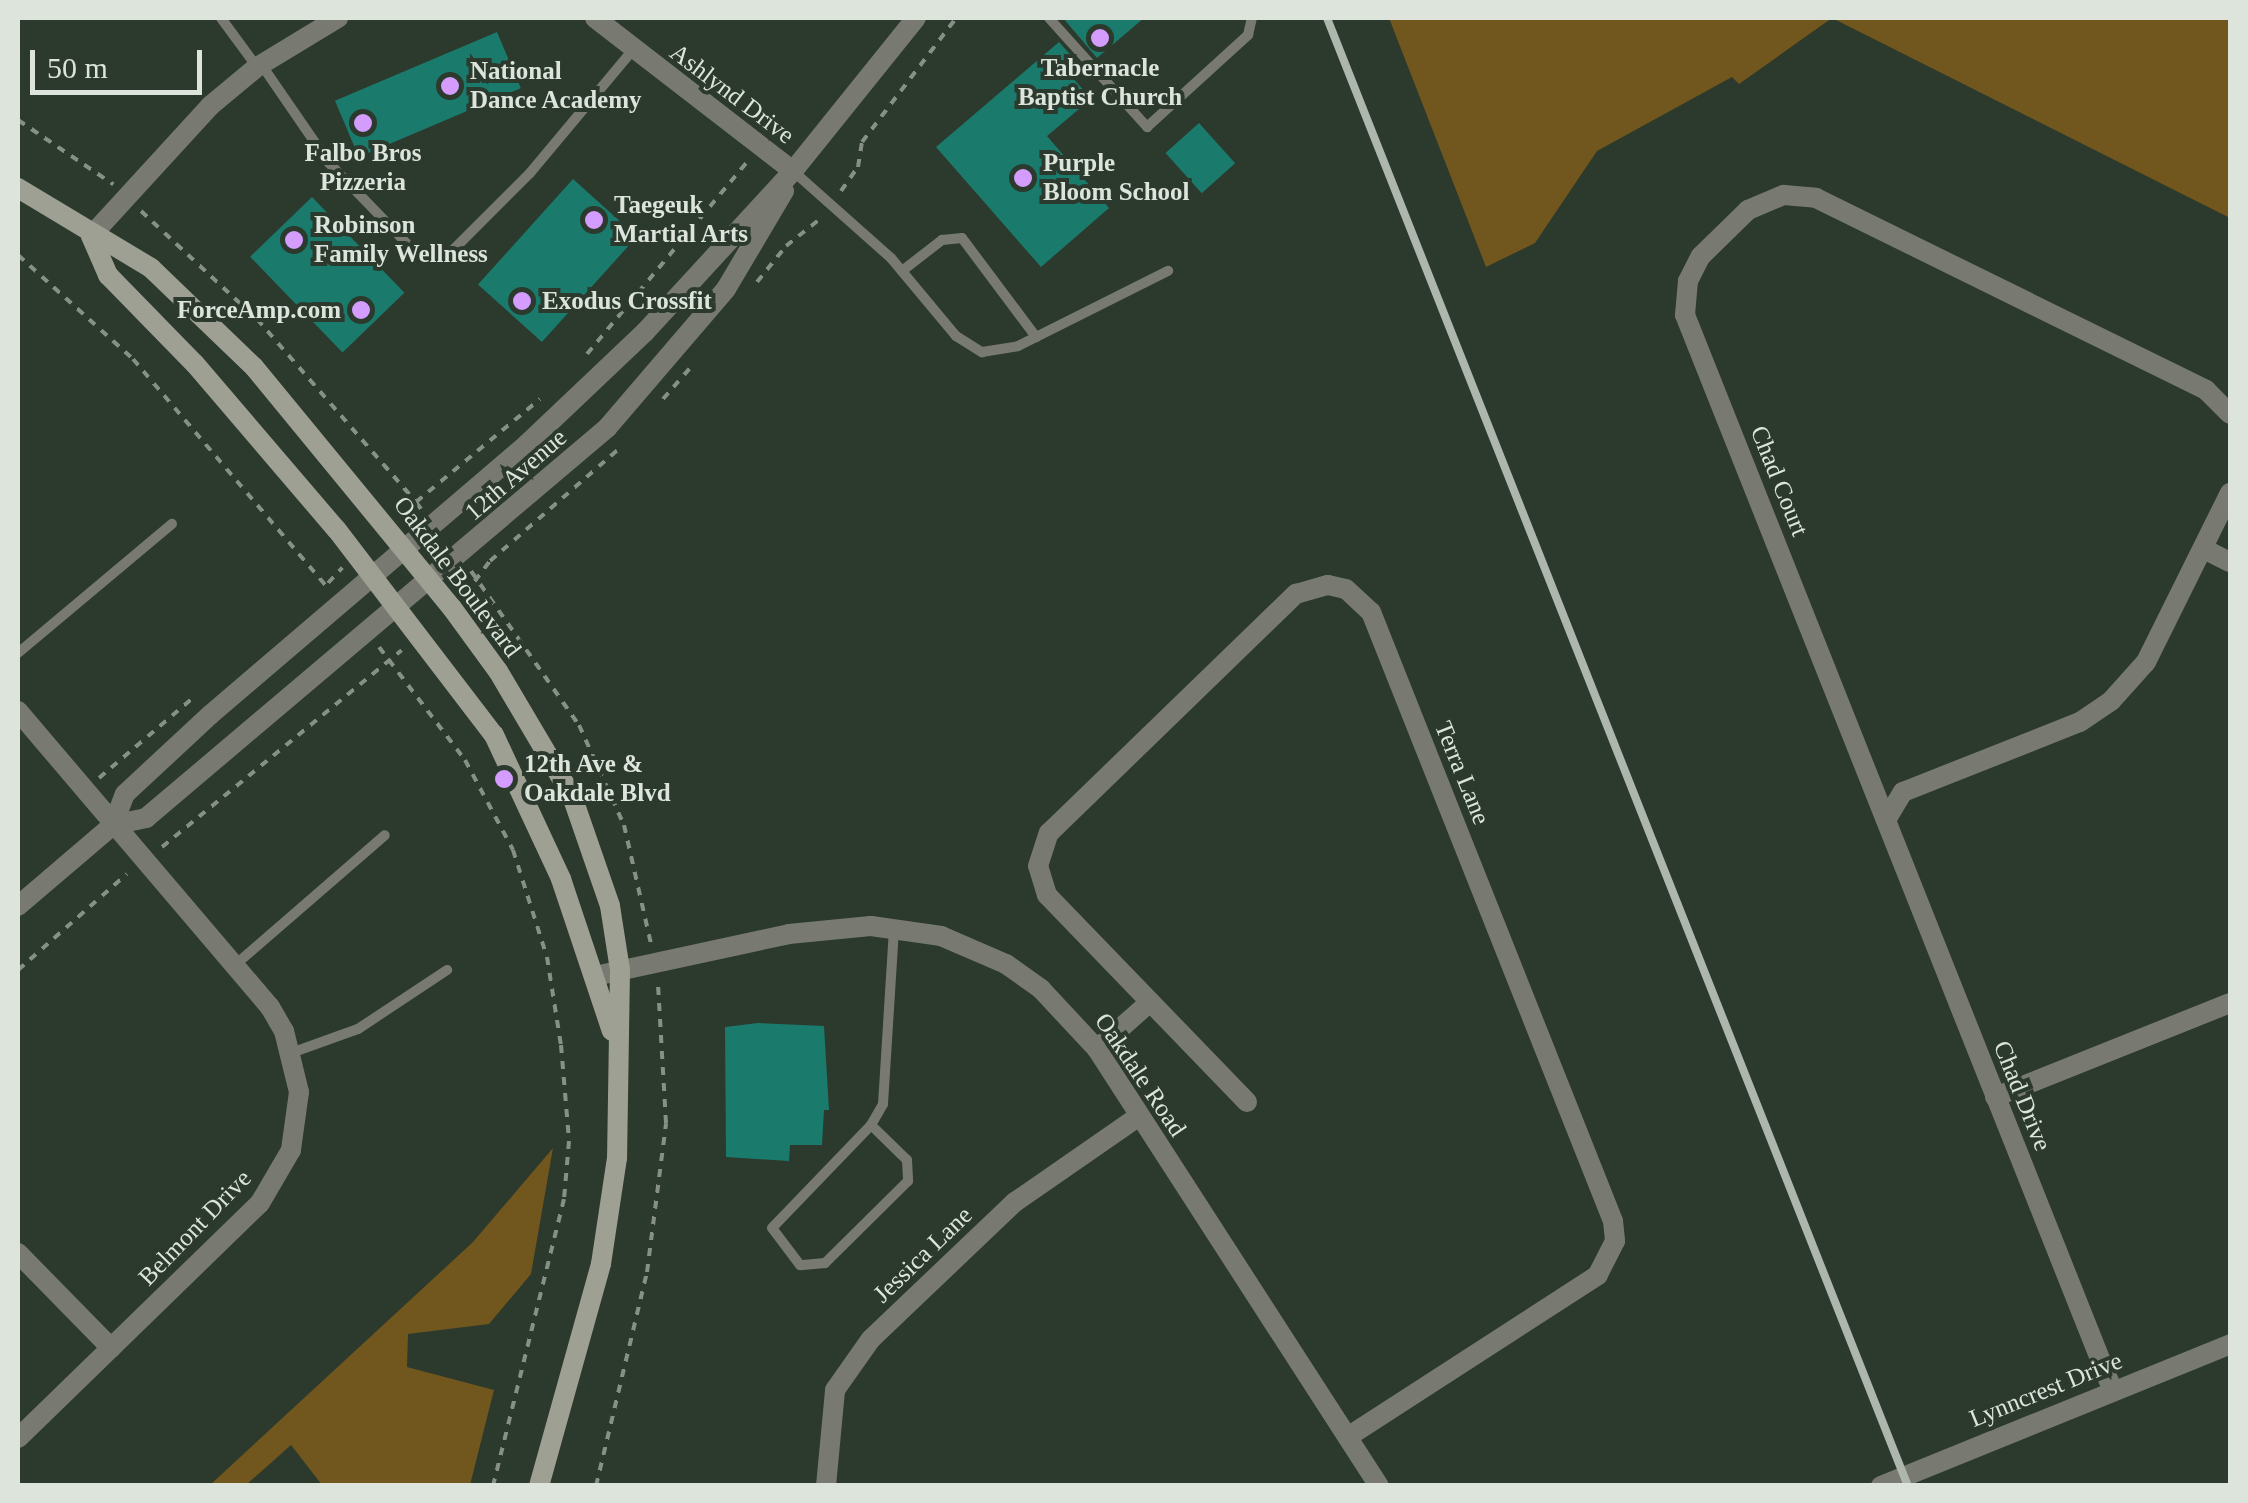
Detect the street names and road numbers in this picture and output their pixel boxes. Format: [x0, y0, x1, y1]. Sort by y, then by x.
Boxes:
street label: Ashlynd Drive [664, 38, 800, 150]
street label: 12th Avenue [458, 422, 574, 528]
street label: Chad Court [1743, 422, 1815, 540]
street label: Oakdale Boulevard [387, 491, 527, 663]
street label: Terra Lane [1428, 717, 1496, 829]
street label: Oakdale Road [1088, 1008, 1192, 1142]
street label: Chad Drive [1986, 1037, 2058, 1155]
street label: Belmont Drive [132, 1164, 258, 1292]
street label: Jessica Lane [867, 1201, 979, 1309]
street label: Lynncrest Drive [1965, 1346, 2127, 1434]

